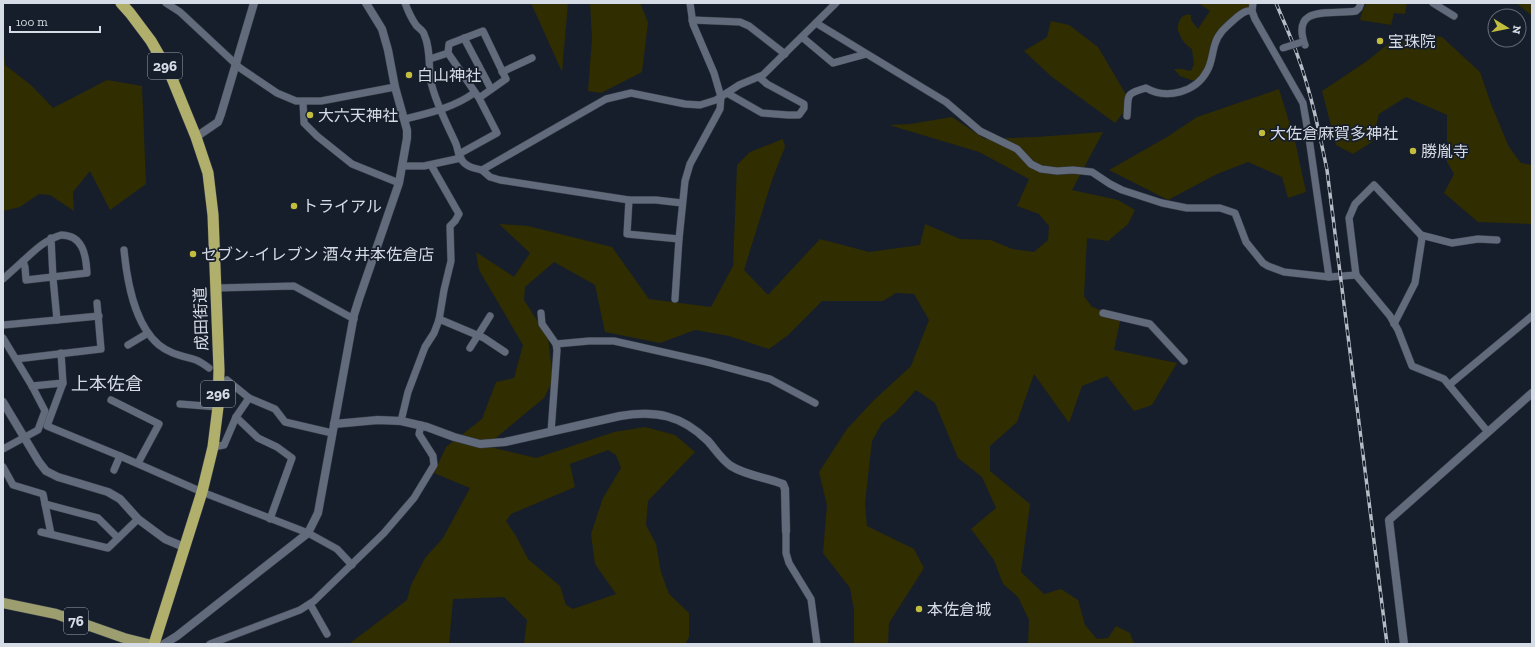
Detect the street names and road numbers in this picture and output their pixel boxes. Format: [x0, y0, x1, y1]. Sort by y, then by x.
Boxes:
road number: 296 [148, 53, 182, 79]
street label: 成田街道 [190, 287, 212, 351]
road number: 296 [201, 381, 235, 407]
road number: 76 [64, 608, 88, 634]

